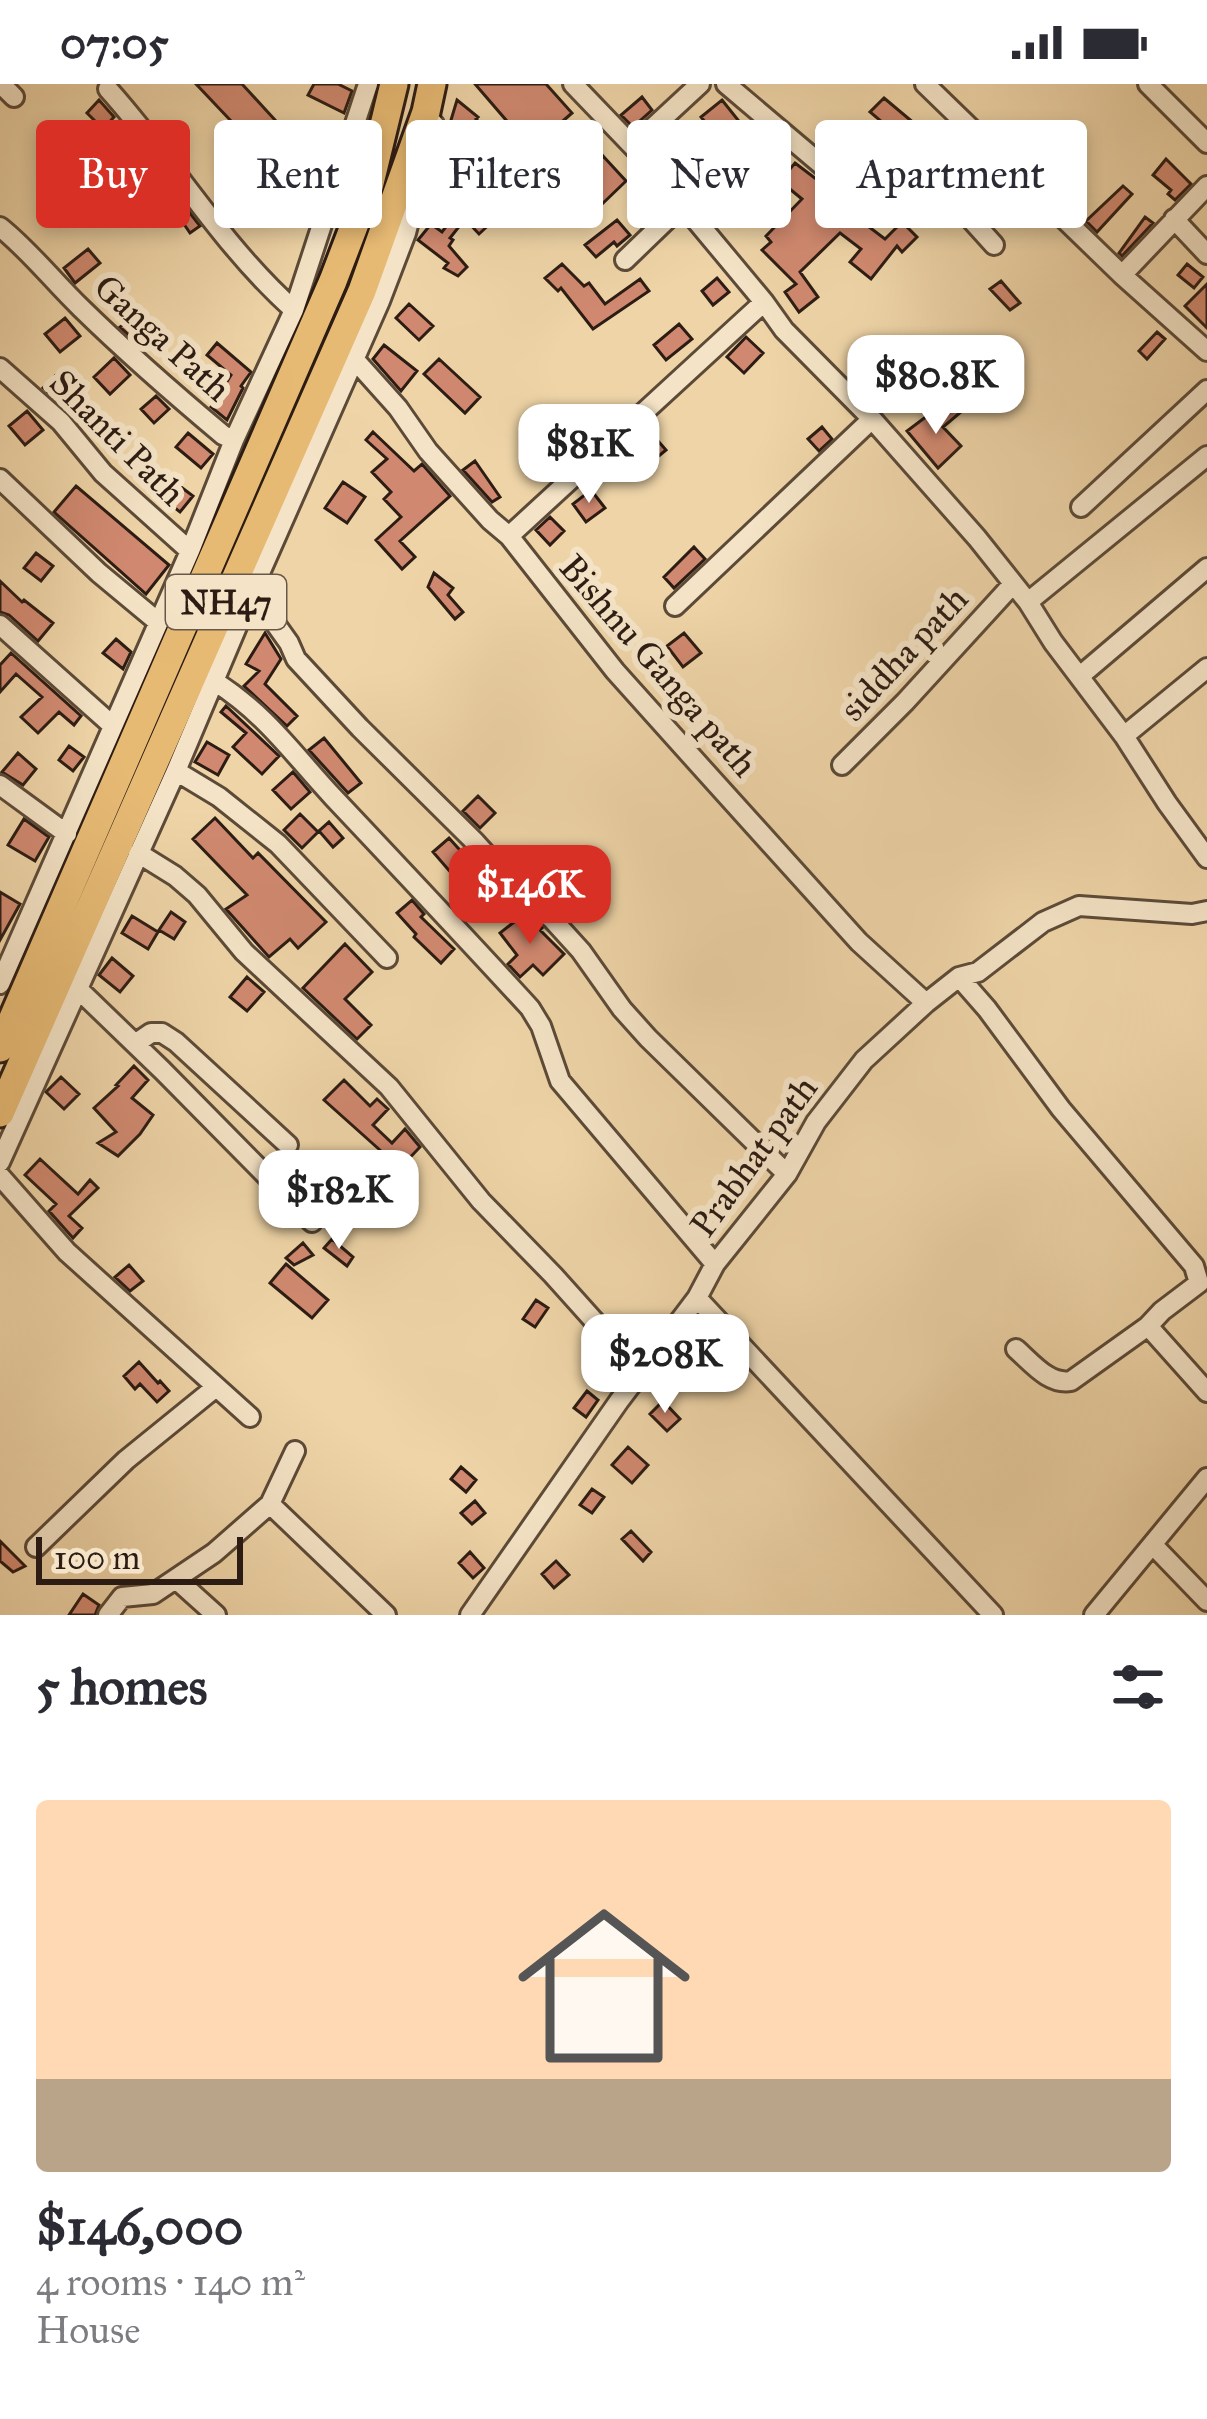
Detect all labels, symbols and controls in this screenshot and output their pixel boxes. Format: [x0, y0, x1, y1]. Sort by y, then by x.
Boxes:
text: 07:05 [60, 15, 169, 70]
chip: Buy [36, 120, 190, 228]
chip: Rent [214, 120, 382, 228]
chip: Filters [406, 120, 603, 228]
chip: New [627, 120, 791, 228]
chip: Apartment [815, 120, 1087, 228]
street label: Ganga Path [85, 265, 240, 411]
pin: $80.8K [838, 335, 1034, 437]
text: $80.8K [874, 350, 998, 398]
street label: Shanti Path [40, 361, 194, 515]
pin: $81K [518, 404, 660, 506]
text: $81K [545, 419, 633, 467]
street label: Bishnu Ganga path [550, 546, 767, 786]
road number: NH47 [166, 575, 286, 629]
street label: siddha path [830, 577, 977, 730]
pin: $146K [446, 845, 614, 947]
text: $146K [476, 860, 584, 908]
street label: Prabhat path [681, 1068, 827, 1246]
pin: $182K [255, 1150, 423, 1252]
text: $182K [286, 1165, 392, 1213]
pin: $208K [581, 1314, 749, 1416]
text: $208K [608, 1329, 722, 1377]
scale bar [36, 1531, 243, 1584]
text: 100 m [54, 1538, 140, 1578]
icon: filters [1105, 1654, 1171, 1720]
text: 5 homes [36, 1656, 207, 1718]
icon: home [496, 1878, 712, 2094]
text: $146,000 [36, 2196, 244, 2258]
text: 4 rooms · 140 m² [36, 2258, 305, 2306]
text: House [36, 2306, 140, 2354]

